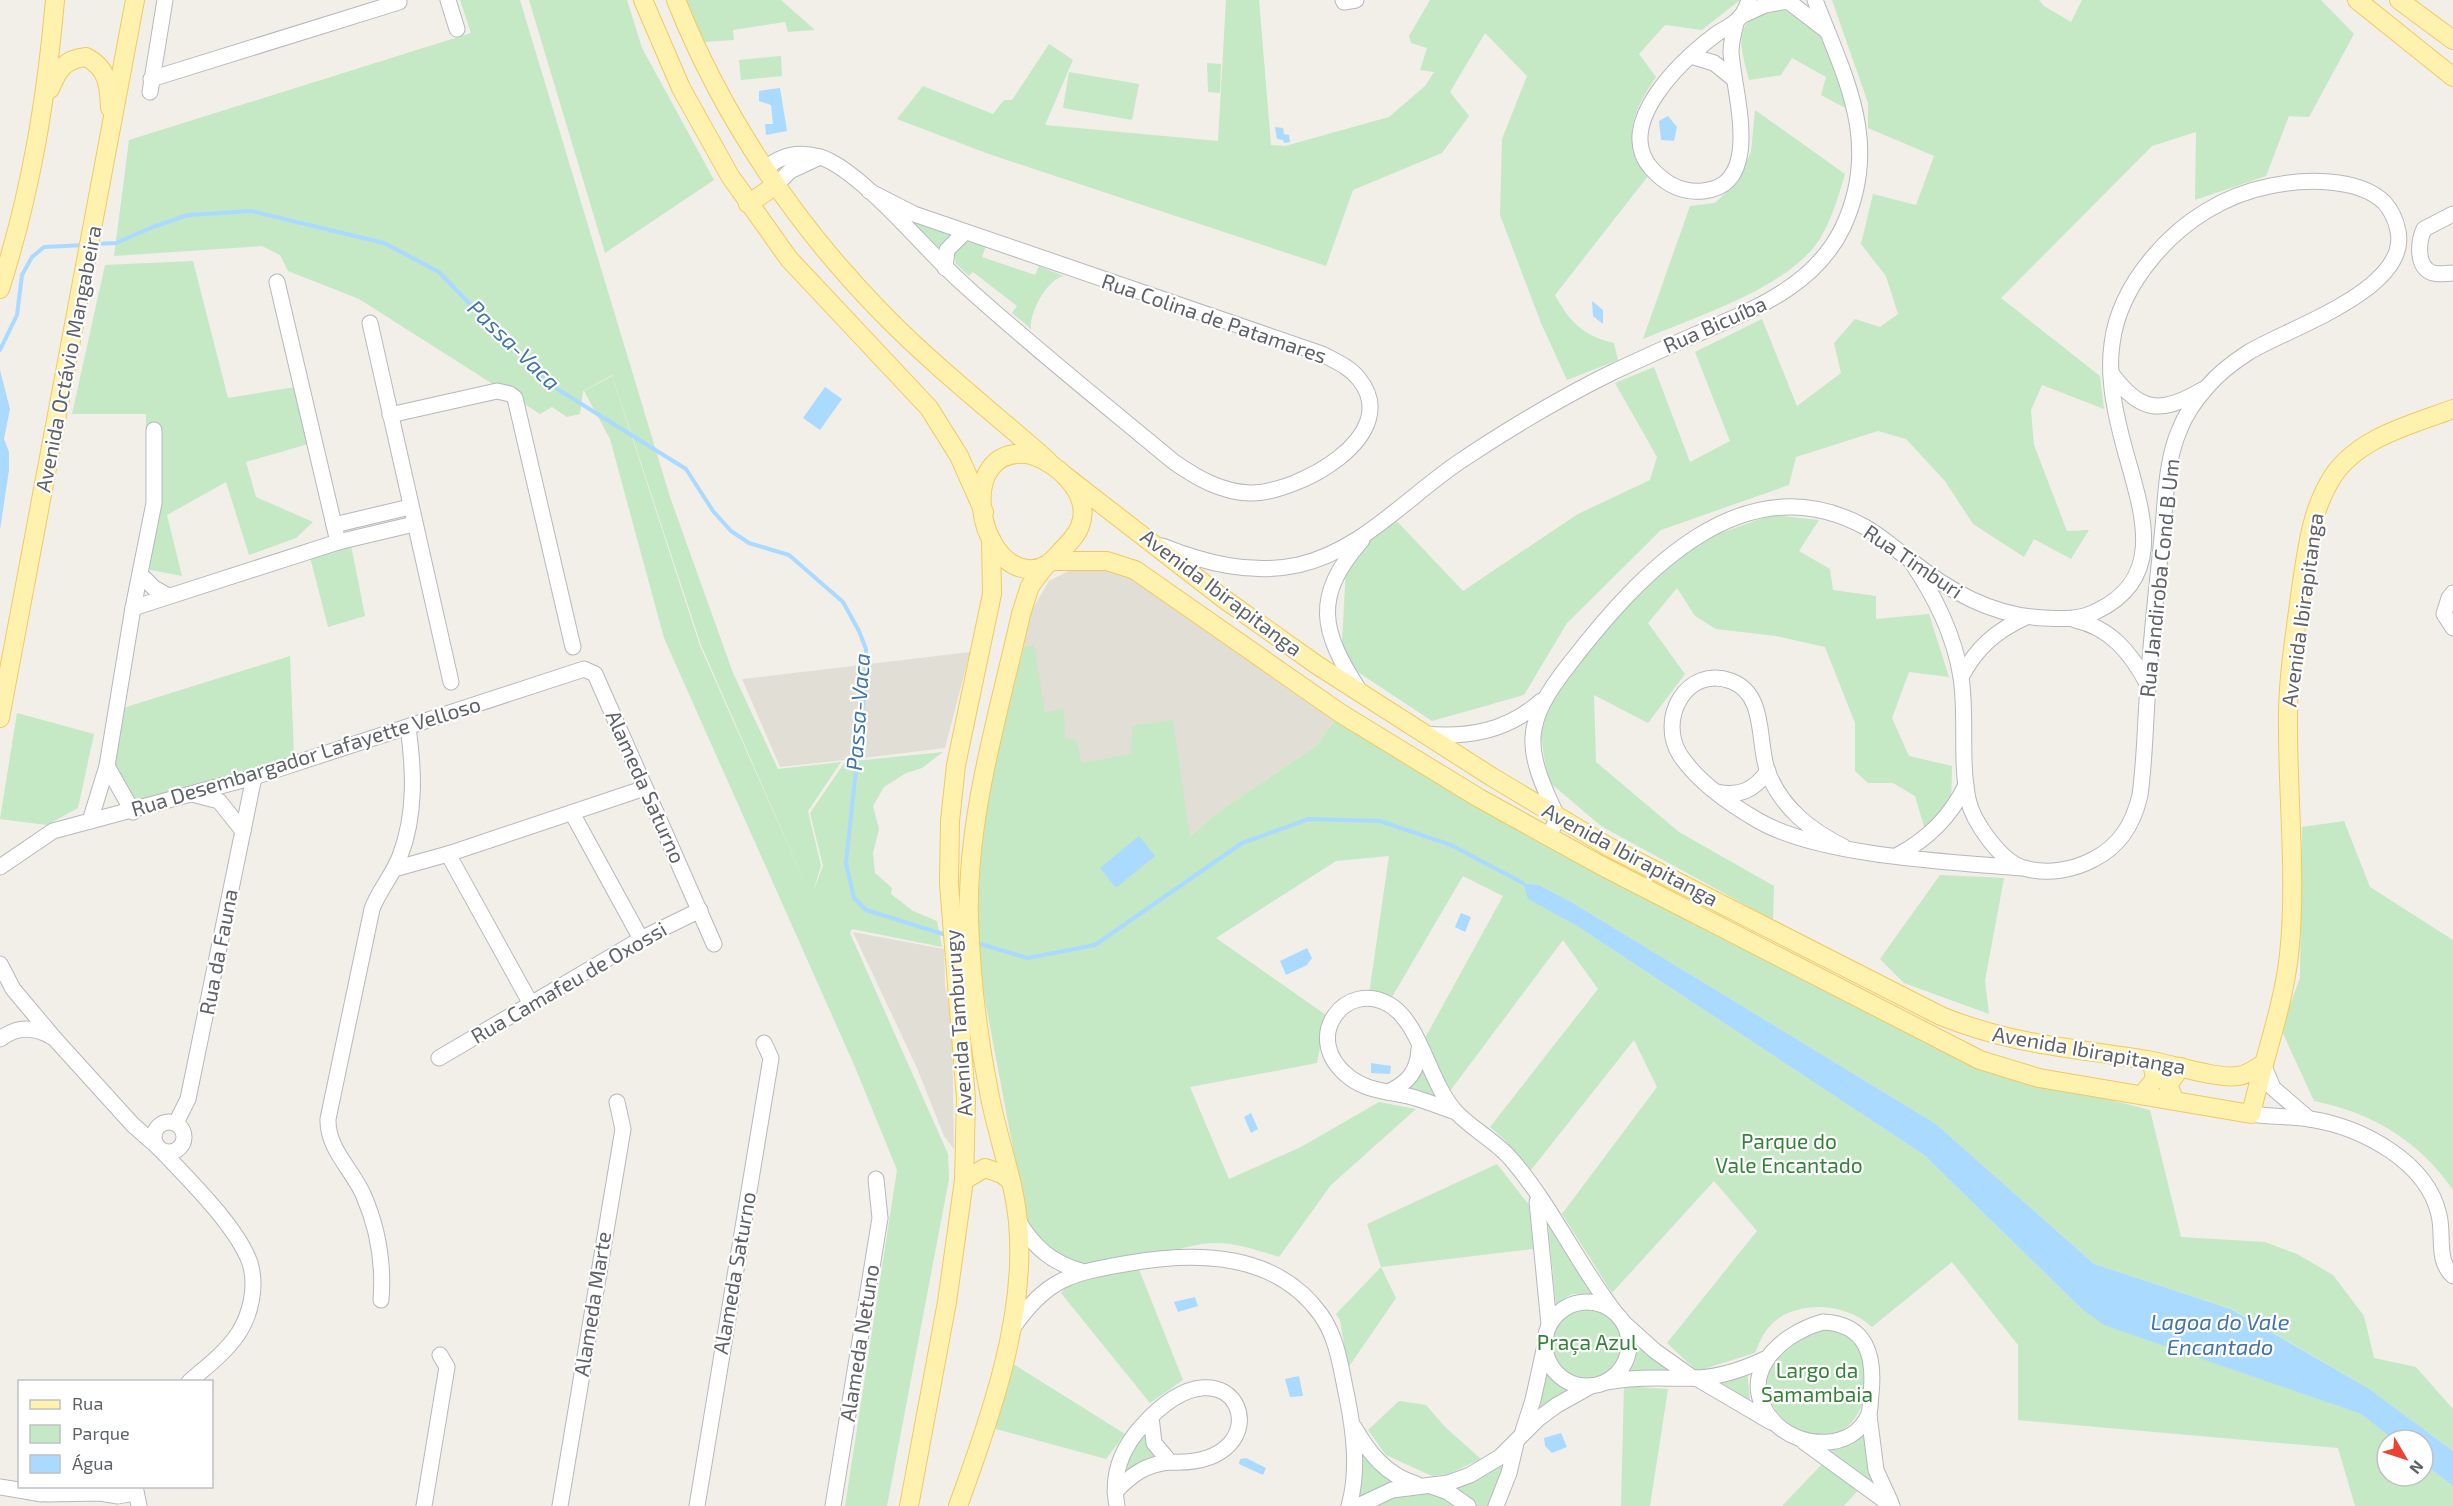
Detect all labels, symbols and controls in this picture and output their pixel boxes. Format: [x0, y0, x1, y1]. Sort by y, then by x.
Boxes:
street label: Avenida Octávio Mangabeira [29, 223, 106, 494]
street label: Rua Colina de Patamares [1099, 267, 1330, 368]
street label: Rua Bicuíba [1659, 290, 1770, 357]
water label: Passa-Vaca [463, 294, 566, 395]
street label: Rua Jandiroba Cond B Um [2134, 457, 2183, 699]
street label: Avenida Ibirapitanga [2276, 511, 2327, 708]
street label: Rua Timburi [1860, 519, 1968, 603]
street label: Avenida Ibirapitanga [1136, 523, 1307, 661]
water label: Passa-Vaca [840, 652, 874, 772]
street label: Rua Desembargador Lafayette Velloso [128, 690, 483, 821]
street label: Alameda Saturno [601, 706, 691, 867]
street label: Avenida Ibirapitanga [1539, 797, 1723, 911]
street label: Rua da Fauna [193, 887, 242, 1017]
street label: Rua Camafeu de Oxossi [466, 915, 670, 1048]
street label: Avenida Tamburugy [938, 929, 977, 1117]
street label: Avenida Ibirapitanga [1991, 1020, 2188, 1079]
park label: Parque do Vale Encantado [1715, 1128, 1863, 1177]
street label: Alameda Saturno [707, 1190, 760, 1356]
street label: Alameda Marte [568, 1230, 615, 1378]
street label: Alameda Netuno [834, 1262, 883, 1423]
water label: Lagoa do Vale Encantado [2150, 1308, 2290, 1359]
park label: Praça Azul [1537, 1329, 1638, 1356]
park label: Largo da Samambaia [1761, 1357, 1873, 1406]
legend [18, 1380, 213, 1488]
text: Rua [72, 1392, 103, 1414]
text: Parque [72, 1422, 130, 1444]
north arrow [2375, 1428, 2435, 1488]
text: Água [72, 1452, 113, 1474]
text: N [2406, 1457, 2428, 1478]

